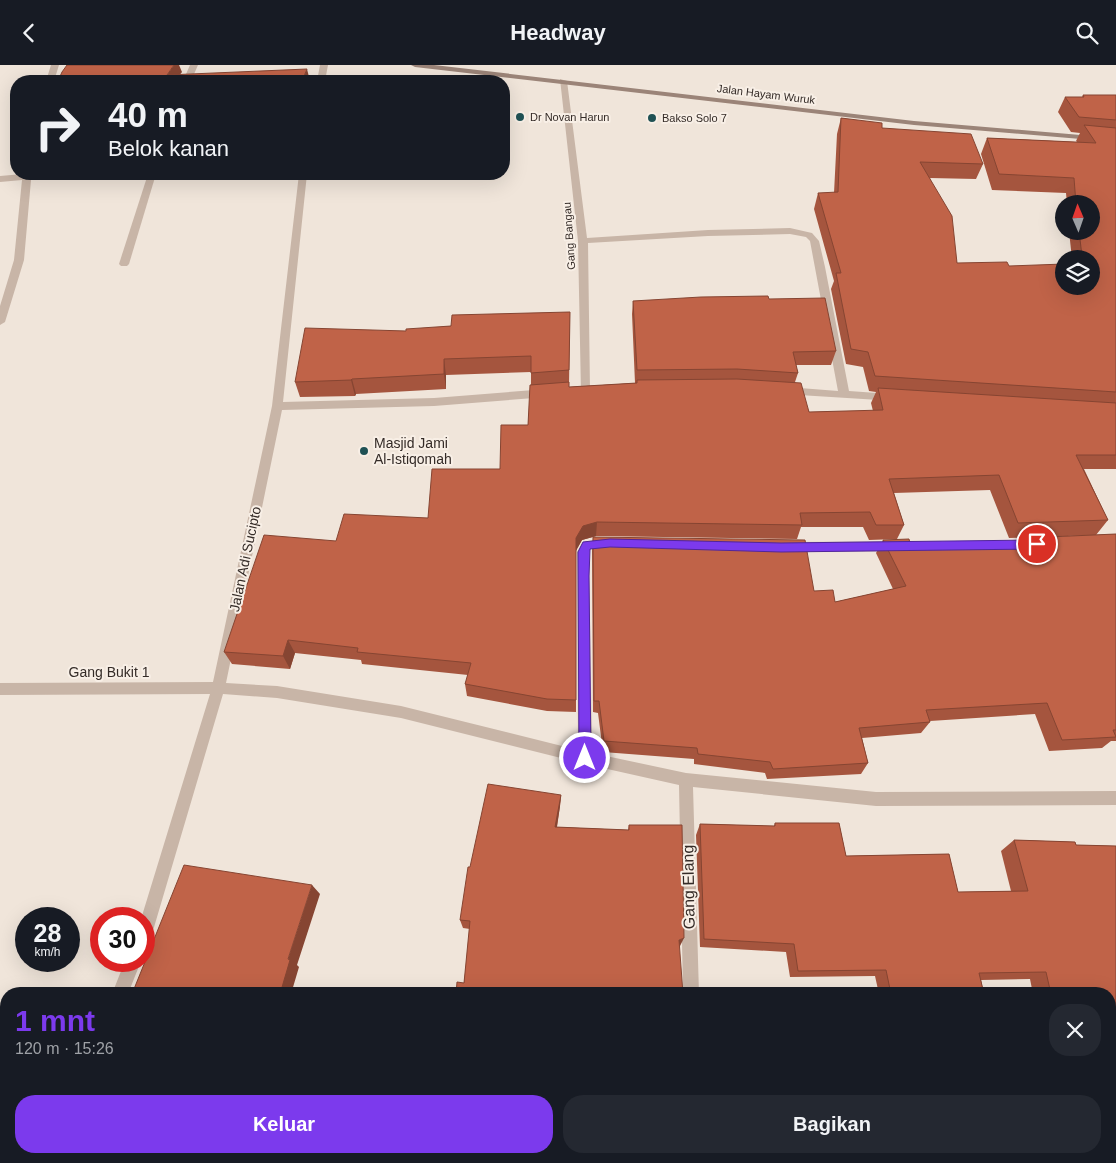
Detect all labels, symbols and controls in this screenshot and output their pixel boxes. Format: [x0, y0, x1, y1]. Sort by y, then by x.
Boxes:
icon: back [15, 19, 43, 47]
icon: search [1073, 19, 1101, 47]
text: Headway [510, 20, 606, 45]
street label: Jalan Hayam Wuruk [716, 82, 816, 106]
icon: right [25, 95, 90, 160]
text: 40 m [108, 95, 188, 134]
marker: Dr Novan Harun [514, 111, 526, 123]
place label: Dr Novan Harun [530, 111, 609, 123]
marker: Bakso Solo 7 [646, 112, 658, 124]
place label: Bakso Solo 7 [662, 112, 727, 124]
text: Belok kanan [108, 136, 229, 161]
north arrow [1055, 195, 1100, 240]
map controls [1055, 195, 1100, 295]
street label: Gang Bangau [561, 202, 577, 270]
button: layers [1055, 250, 1100, 295]
place label: Masjid Jami Al-Istiqomah [374, 435, 452, 467]
marker: Masjid Jami Al-Istiqomah [358, 445, 370, 457]
street label: Jalan Adi Sucipto [226, 505, 264, 613]
pin [1016, 523, 1058, 565]
icon: arrive [1023, 530, 1051, 558]
street label: Gang Bukit 1 [69, 664, 150, 680]
position arrow [558, 731, 610, 783]
street label: Gang Elang [679, 845, 698, 929]
speed limit sign: 30 [90, 907, 155, 972]
text: 28 [34, 919, 61, 947]
text: km/h [34, 945, 61, 959]
text: 1 mnt [15, 1004, 95, 1037]
button: close [1049, 1004, 1101, 1056]
text: 120 m · 15:26 [15, 1040, 114, 1057]
button: Keluar [15, 1095, 553, 1153]
button: Bagikan [563, 1095, 1101, 1153]

